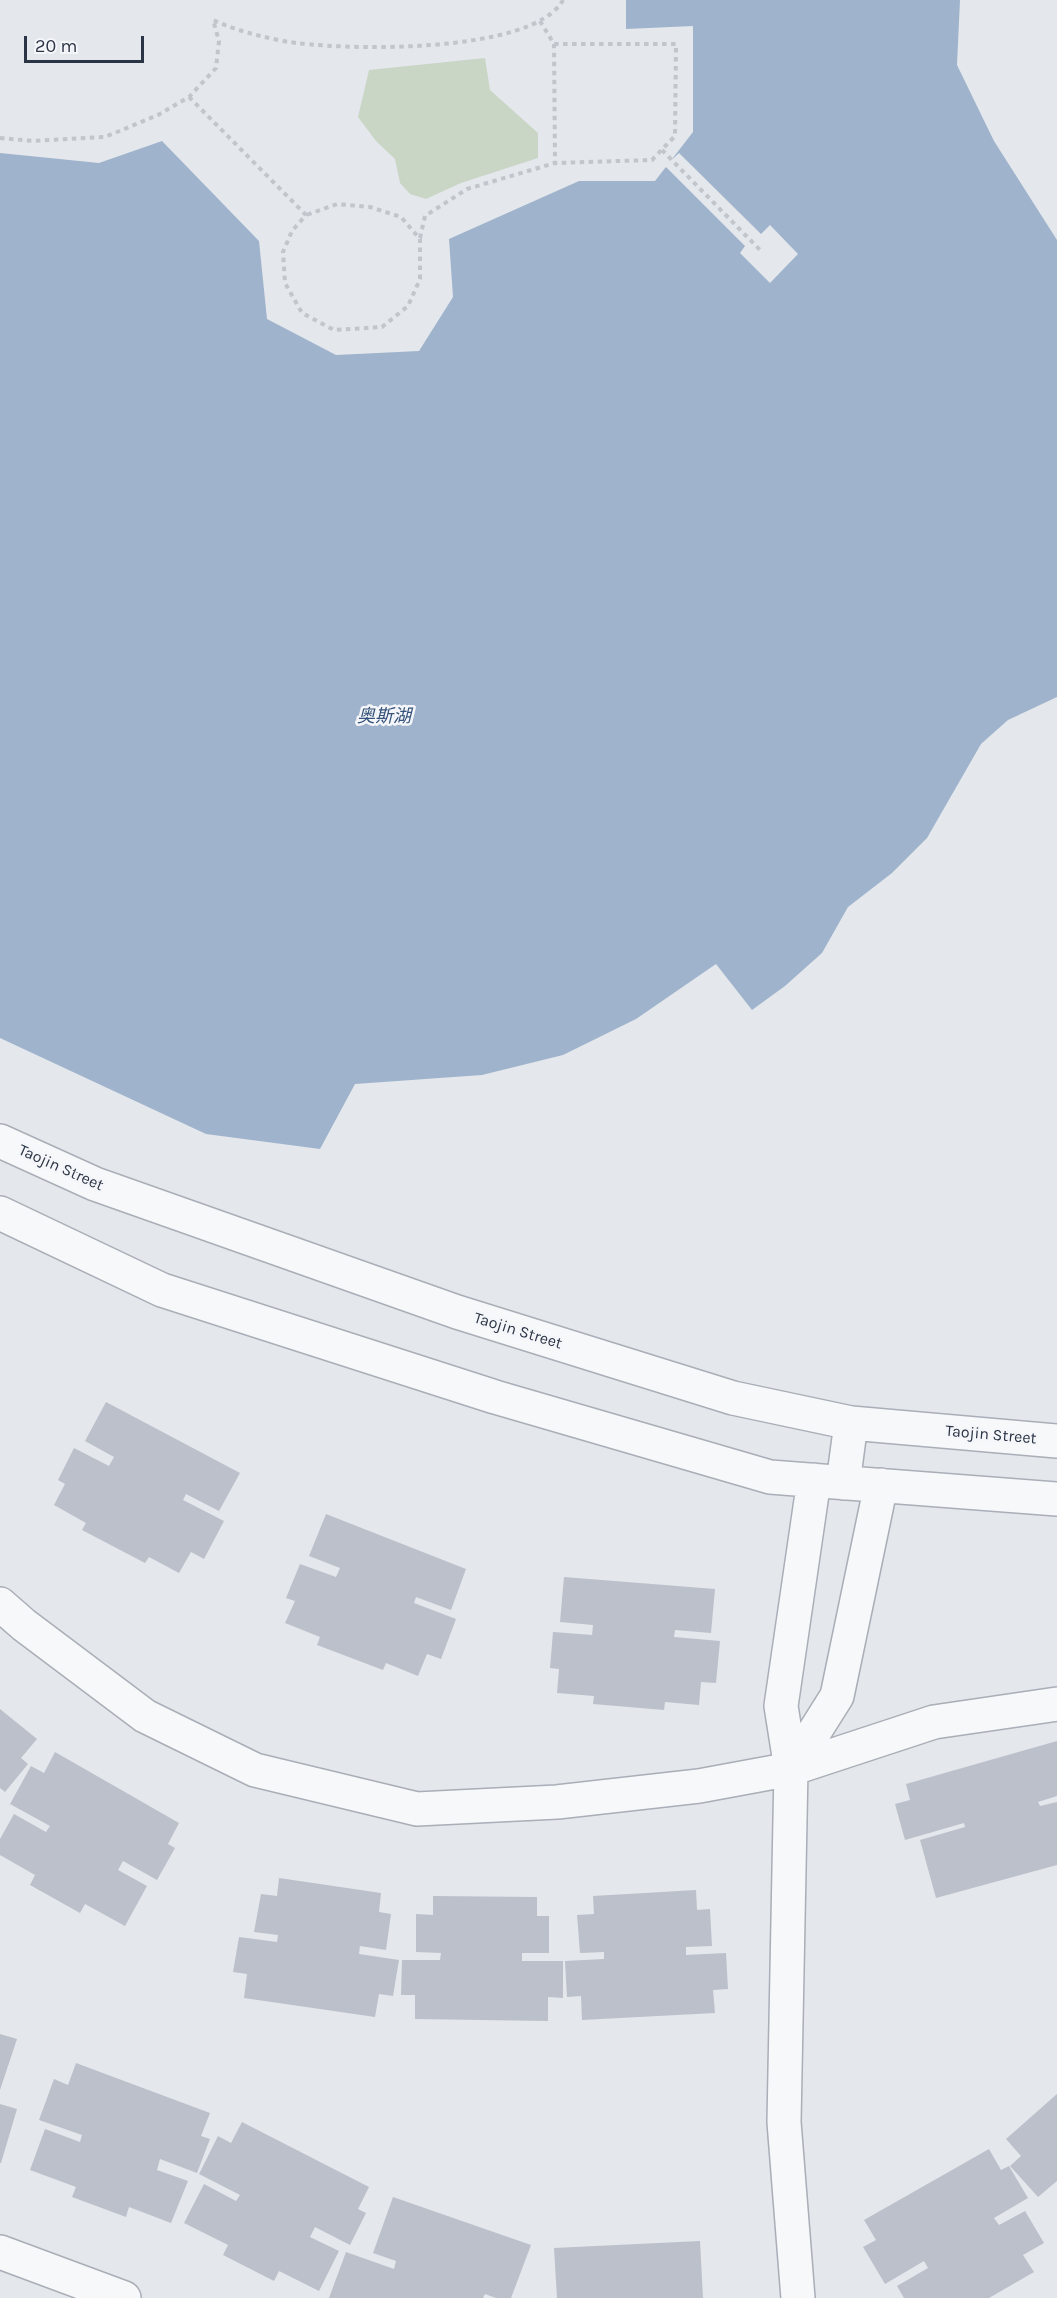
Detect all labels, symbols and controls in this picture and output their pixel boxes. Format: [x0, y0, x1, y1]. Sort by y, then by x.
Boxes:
scale bar [27, 24, 147, 62]
text: 20 m [35, 35, 77, 57]
water label: 奥斯湖 [357, 706, 411, 728]
street label: Taojin Street [15, 1141, 107, 1195]
street label: Taojin Street [472, 1308, 564, 1354]
street label: Taojin Street [945, 1421, 1037, 1449]

